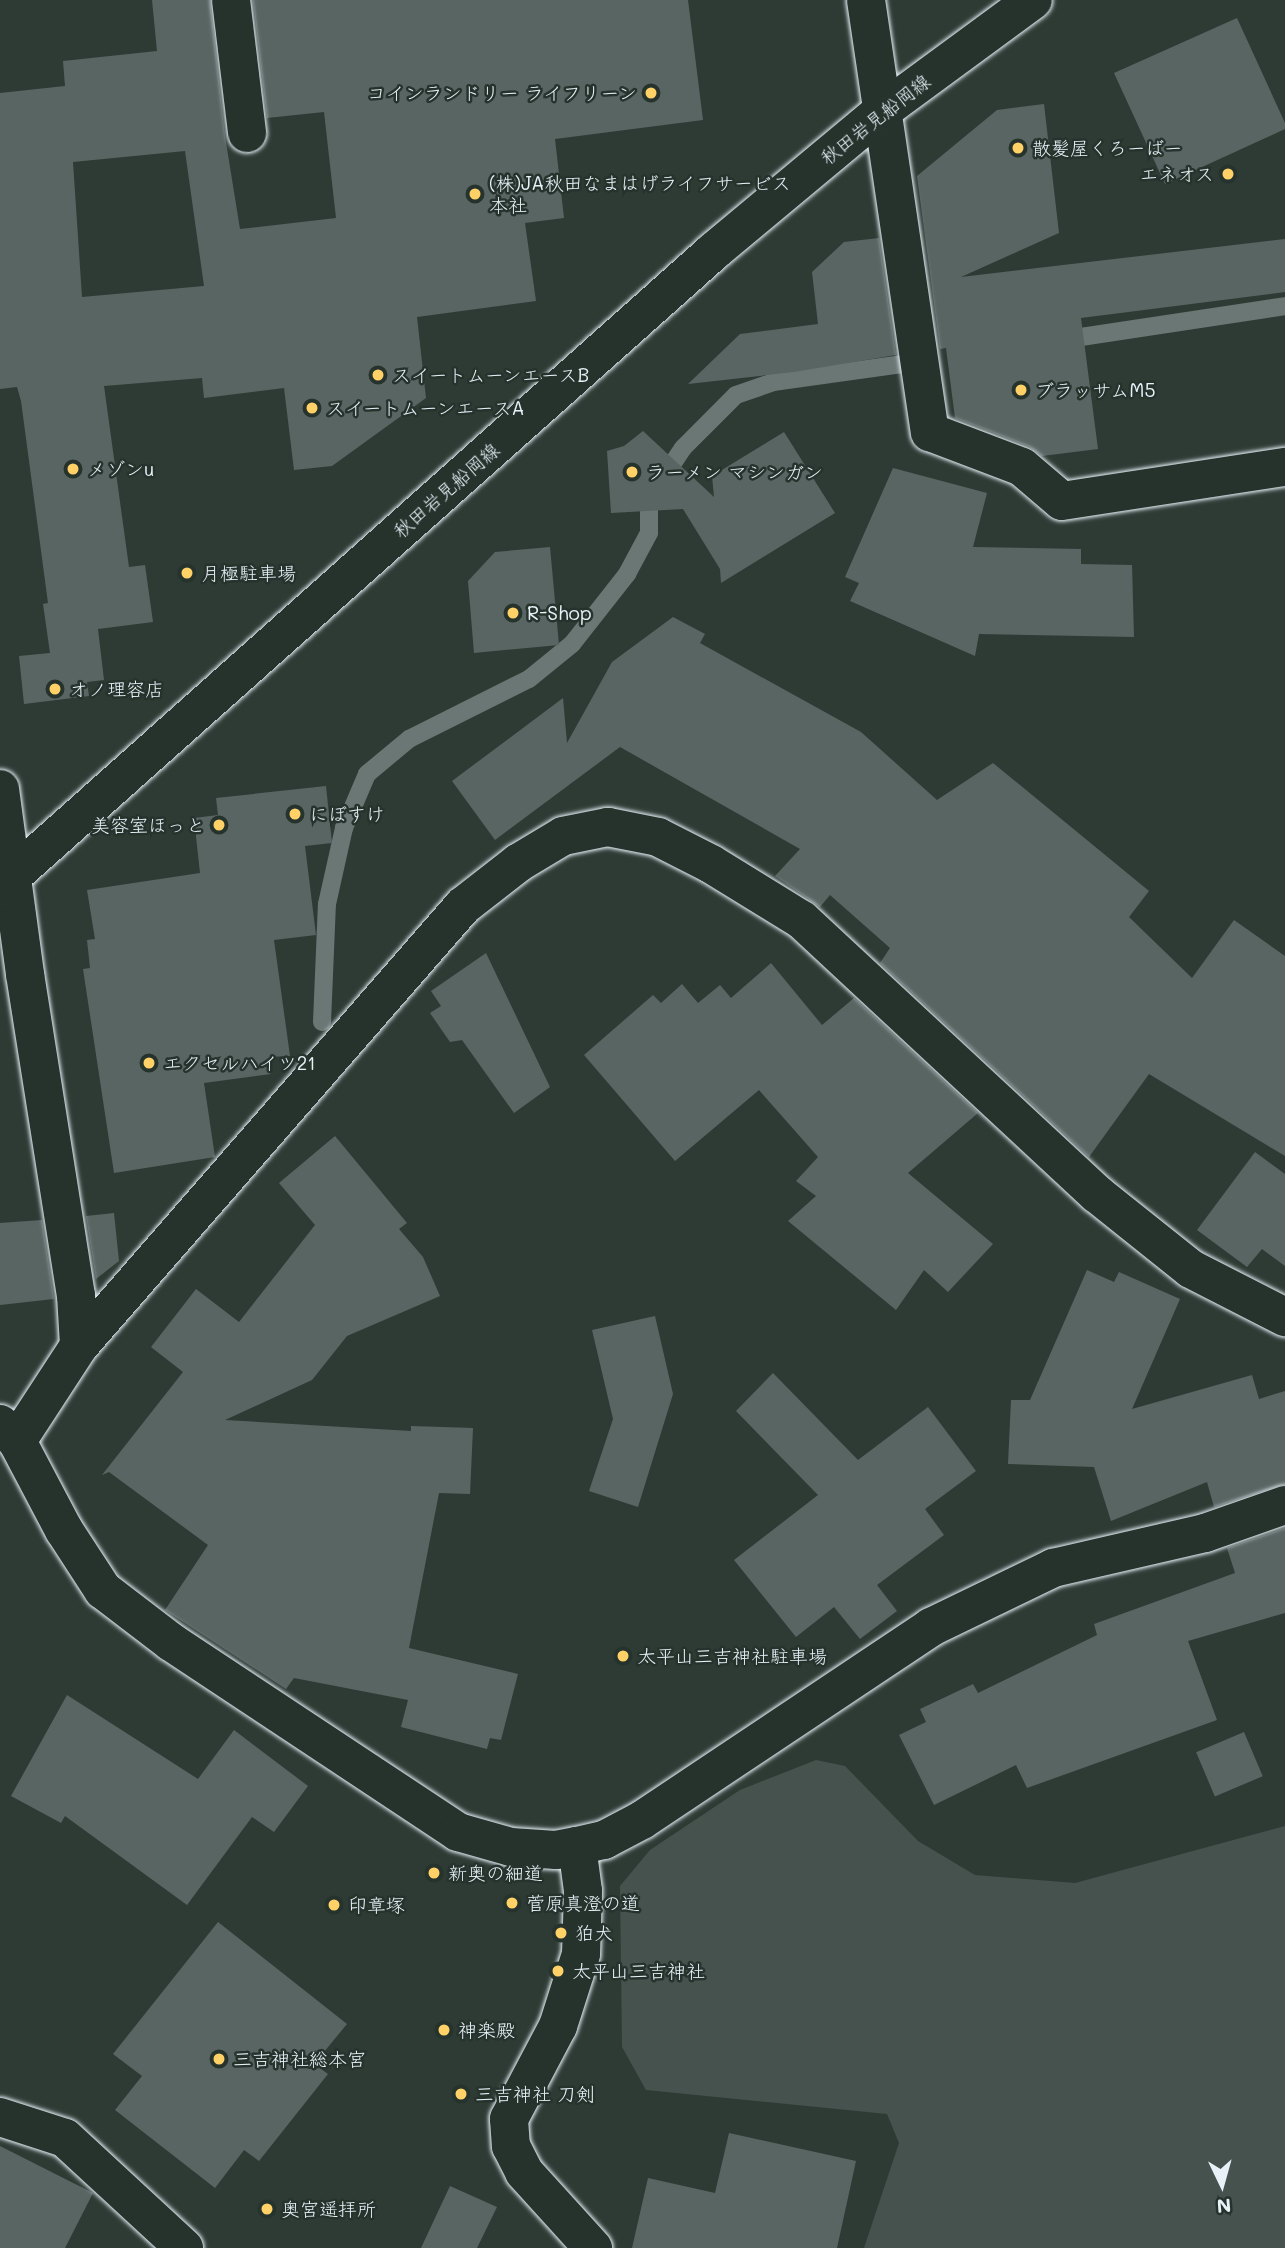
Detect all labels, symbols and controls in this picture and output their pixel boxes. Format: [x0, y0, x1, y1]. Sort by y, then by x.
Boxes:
street label: 秋田岩見船岡線 [816, 69, 934, 169]
place label: コインランドリー ライフリーン [365, 82, 637, 104]
marker: コインランドリー ライフリーン [643, 85, 659, 101]
place label: 散髪屋くろーばー [1032, 137, 1182, 159]
marker: 散髪屋くろーばー [1010, 140, 1026, 156]
place label: エネオス [1138, 163, 1214, 185]
marker: エネオス [1220, 166, 1236, 182]
place label: (株)JA秋田なまはげライフサービス 本社 [489, 172, 791, 216]
marker: (株)JA秋田なまはげライフサービス 本社 [467, 186, 483, 202]
place label: スイートムーンエースB [392, 364, 592, 386]
marker: スイートムーンエースB [370, 367, 386, 383]
place label: ブラッサムM5 [1035, 379, 1156, 401]
marker: ブラッサムM5 [1013, 382, 1029, 398]
place label: スイートムーンエースA [326, 397, 527, 419]
marker: スイートムーンエースA [304, 400, 320, 416]
street label: 秋田岩見船岡線 [388, 438, 504, 542]
place label: メゾンu [87, 458, 154, 480]
marker: メゾンu [65, 461, 81, 477]
place label: ラーメン マシンガン [646, 461, 823, 483]
marker: ラーメン マシンガン [624, 464, 640, 480]
place label: 月極駐車場 [201, 562, 296, 584]
marker: 月極駐車場 [179, 565, 195, 581]
place label: R-Shop [527, 602, 592, 624]
marker: R-Shop [505, 605, 521, 621]
place label: オノ理容店 [69, 678, 164, 700]
marker: オノ理容店 [47, 681, 63, 697]
place label: にぼすけ [309, 803, 385, 825]
marker: にぼすけ [287, 806, 303, 822]
place label: 美容室ほっと [91, 814, 205, 836]
marker: 美容室ほっと [211, 817, 227, 833]
place label: エクセルハイツ21 [163, 1052, 315, 1074]
marker: エクセルハイツ21 [141, 1055, 157, 1071]
place label: 太平山三吉神社駐車場 [637, 1645, 827, 1667]
marker: 太平山三吉神社駐車場 [615, 1648, 631, 1664]
place label: 新奥の細道 [448, 1862, 543, 1884]
marker: 新奥の細道 [426, 1865, 442, 1881]
place label: 菅原真澄の道 [526, 1892, 640, 1914]
place label: 印章塚 [348, 1894, 405, 1916]
marker: 菅原真澄の道 [504, 1895, 520, 1911]
marker: 印章塚 [326, 1897, 342, 1913]
place label: 狛犬 [575, 1922, 613, 1944]
marker: 狛犬 [553, 1925, 569, 1941]
place label: 太平山三吉神社 [572, 1960, 705, 1982]
marker: 太平山三吉神社 [550, 1963, 566, 1979]
place label: 神楽殿 [458, 2019, 515, 2041]
marker: 神楽殿 [436, 2022, 452, 2038]
place label: 三吉神社総本宮 [233, 2048, 366, 2070]
marker: 三吉神社総本宮 [211, 2051, 227, 2067]
place label: 三吉神社 刀剣 [475, 2083, 595, 2105]
marker: 三吉神社 刀剣 [453, 2086, 469, 2102]
north arrow [1187, 2150, 1257, 2220]
text: N [1216, 2193, 1232, 2219]
place label: 奥宮遥拝所 [281, 2198, 376, 2220]
marker: 奥宮遥拝所 [259, 2201, 275, 2217]

